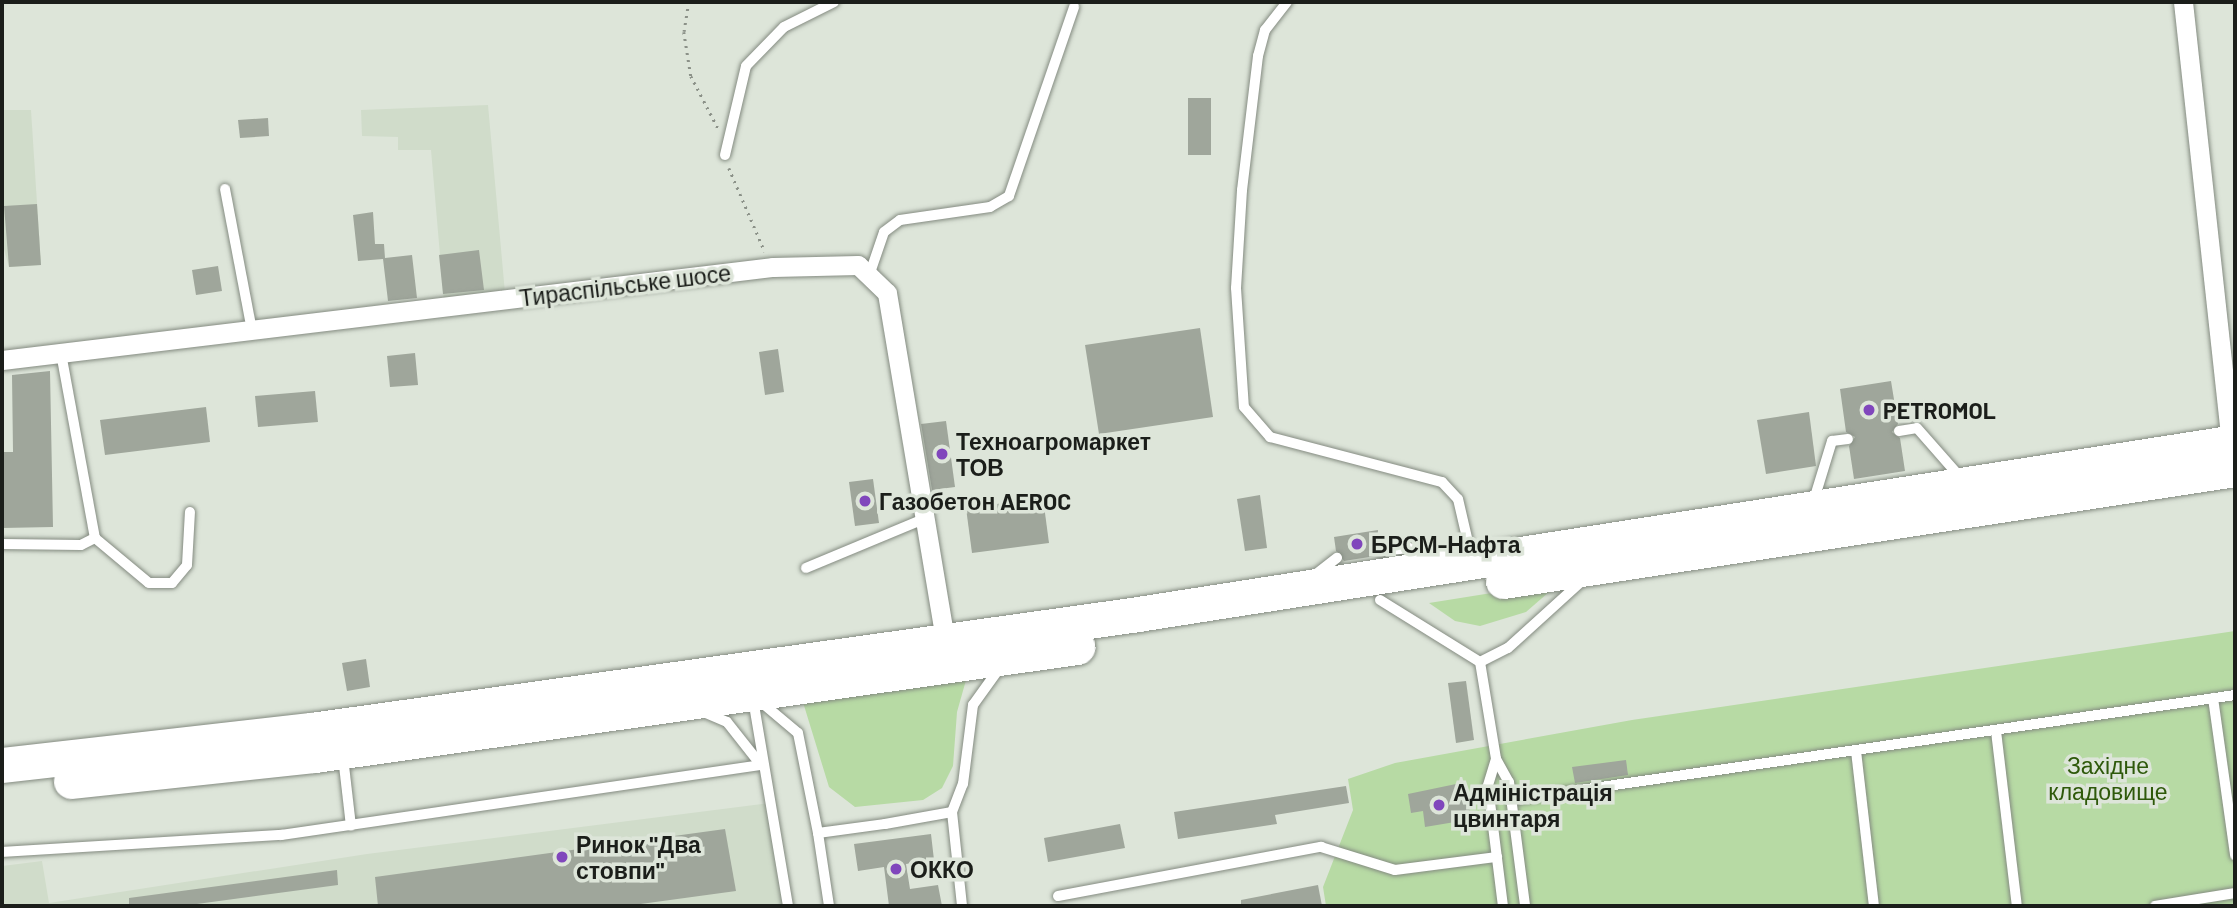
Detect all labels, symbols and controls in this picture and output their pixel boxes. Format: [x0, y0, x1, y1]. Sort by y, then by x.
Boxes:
street label: Тираспільське шосе [518, 258, 732, 312]
place label: PETROMOL [1883, 396, 1996, 424]
marker: PETROMOL [1861, 402, 1877, 418]
place label: Техноагромаркет ТОВ [956, 427, 1151, 481]
marker: Техноагромаркет ТОВ [934, 446, 950, 462]
place label: Газобетон AEROC [879, 487, 1071, 515]
marker: Газобетон AEROC [857, 493, 873, 509]
place label: БРСМ-Нафта [1371, 530, 1520, 558]
marker: БРСМ-Нафта [1349, 536, 1365, 552]
park label: Західне кладовище [2048, 751, 2168, 805]
place label: Адміністрація цвинтаря [1453, 778, 1613, 832]
marker: Адміністрація цвинтаря [1431, 797, 1447, 813]
place label: Ринок "Два стовпи" [576, 830, 701, 884]
marker: Ринок "Два стовпи" [554, 849, 570, 865]
place label: ОККО [910, 855, 974, 883]
marker: ОККО [888, 861, 904, 877]

